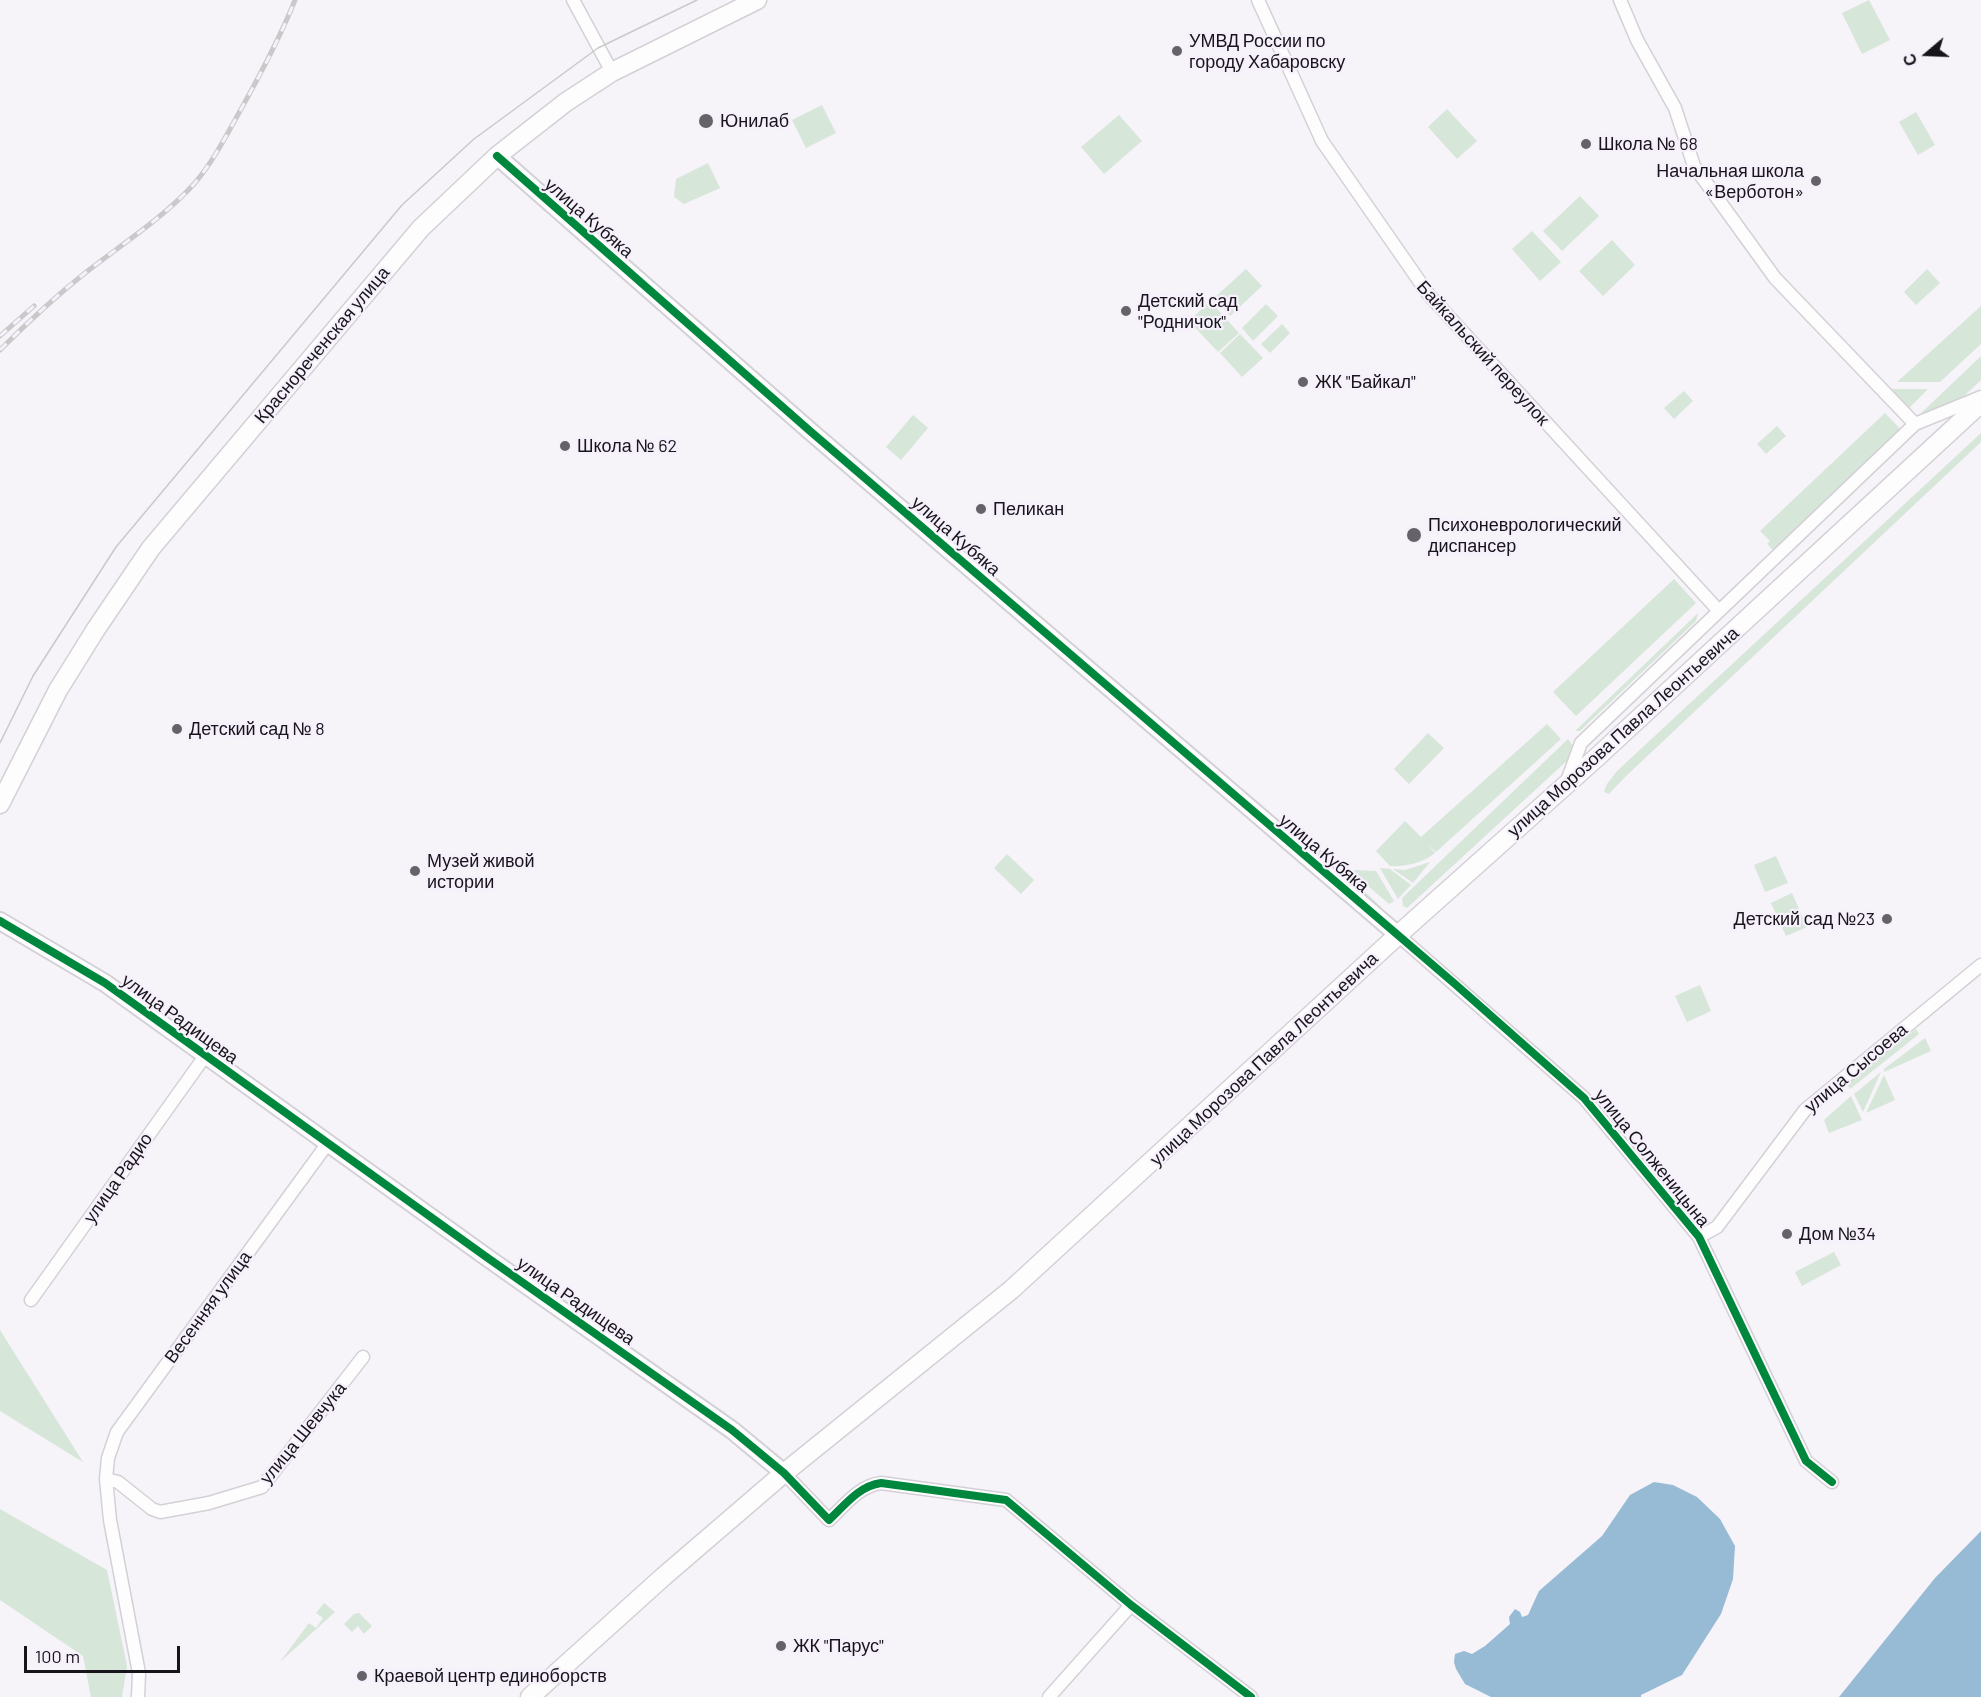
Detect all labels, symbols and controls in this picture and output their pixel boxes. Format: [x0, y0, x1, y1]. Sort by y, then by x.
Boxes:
north arrow [1897, 24, 1957, 84]
place label: УМВД России по городу Хабаровску [1189, 30, 1345, 72]
marker: УМВД России по городу Хабаровску [1170, 44, 1184, 58]
text: С [1899, 51, 1920, 69]
place label: Юнилаб [720, 110, 789, 132]
marker: Юнилаб [697, 112, 715, 130]
place label: Школа № 68 [1598, 133, 1698, 155]
marker: Школа № 68 [1579, 137, 1593, 151]
place label: Начальная школа «Верботон» [1656, 160, 1804, 202]
street label: улица Кубяка [540, 174, 638, 262]
marker: Начальная школа «Верботон» [1809, 174, 1823, 188]
street label: Краснореченская улица [250, 262, 394, 428]
street label: Байкальский переулок [1412, 276, 1554, 430]
place label: Детский сад "Родничок" [1138, 290, 1238, 332]
marker: Детский сад "Родничок" [1119, 304, 1133, 318]
place label: ЖК "Байкал" [1315, 371, 1416, 393]
marker: ЖК "Байкал" [1296, 375, 1310, 389]
place label: Школа № 62 [577, 435, 677, 457]
marker: Школа № 62 [558, 439, 572, 453]
street label: улица Кубяка [907, 492, 1005, 580]
place label: Пеликан [993, 498, 1064, 520]
marker: Пеликан [974, 502, 988, 516]
place label: Психоневрологический диспансер [1428, 514, 1622, 556]
marker: Психоневрологический диспансер [1405, 526, 1423, 544]
street label: улица Морозова Павла Леонтьевича [1503, 622, 1743, 842]
place label: Детский сад № 8 [189, 718, 325, 740]
marker: Детский сад № 8 [170, 722, 184, 736]
street label: улица Кубяка [1275, 809, 1373, 897]
place label: Музей живой истории [427, 850, 534, 892]
marker: Музей живой истории [408, 864, 422, 878]
place label: Детский сад №23 [1734, 908, 1875, 930]
marker: Детский сад №23 [1880, 912, 1894, 926]
street label: улица Морозова Павла Леонтьевича [1146, 948, 1382, 1170]
street label: улица Радищева [117, 969, 243, 1069]
street label: улица Сысоева [1800, 1019, 1912, 1117]
street label: улица Солженицына [1590, 1085, 1714, 1231]
street label: улица Радио [79, 1129, 157, 1227]
place label: Дом №34 [1799, 1223, 1876, 1245]
marker: Дом №34 [1780, 1227, 1794, 1241]
street label: Весенняя улица [160, 1247, 256, 1367]
street label: улица Радищева [513, 1252, 639, 1350]
street label: улица Шевчука [255, 1378, 351, 1488]
scale bar [27, 1634, 183, 1672]
place label: ЖК "Парус" [793, 1635, 884, 1657]
marker: ЖК "Парус" [774, 1639, 788, 1653]
text: 100 m [35, 1645, 80, 1667]
place label: Краевой центр единоборств [374, 1665, 607, 1687]
marker: Краевой центр единоборств [355, 1669, 369, 1683]

